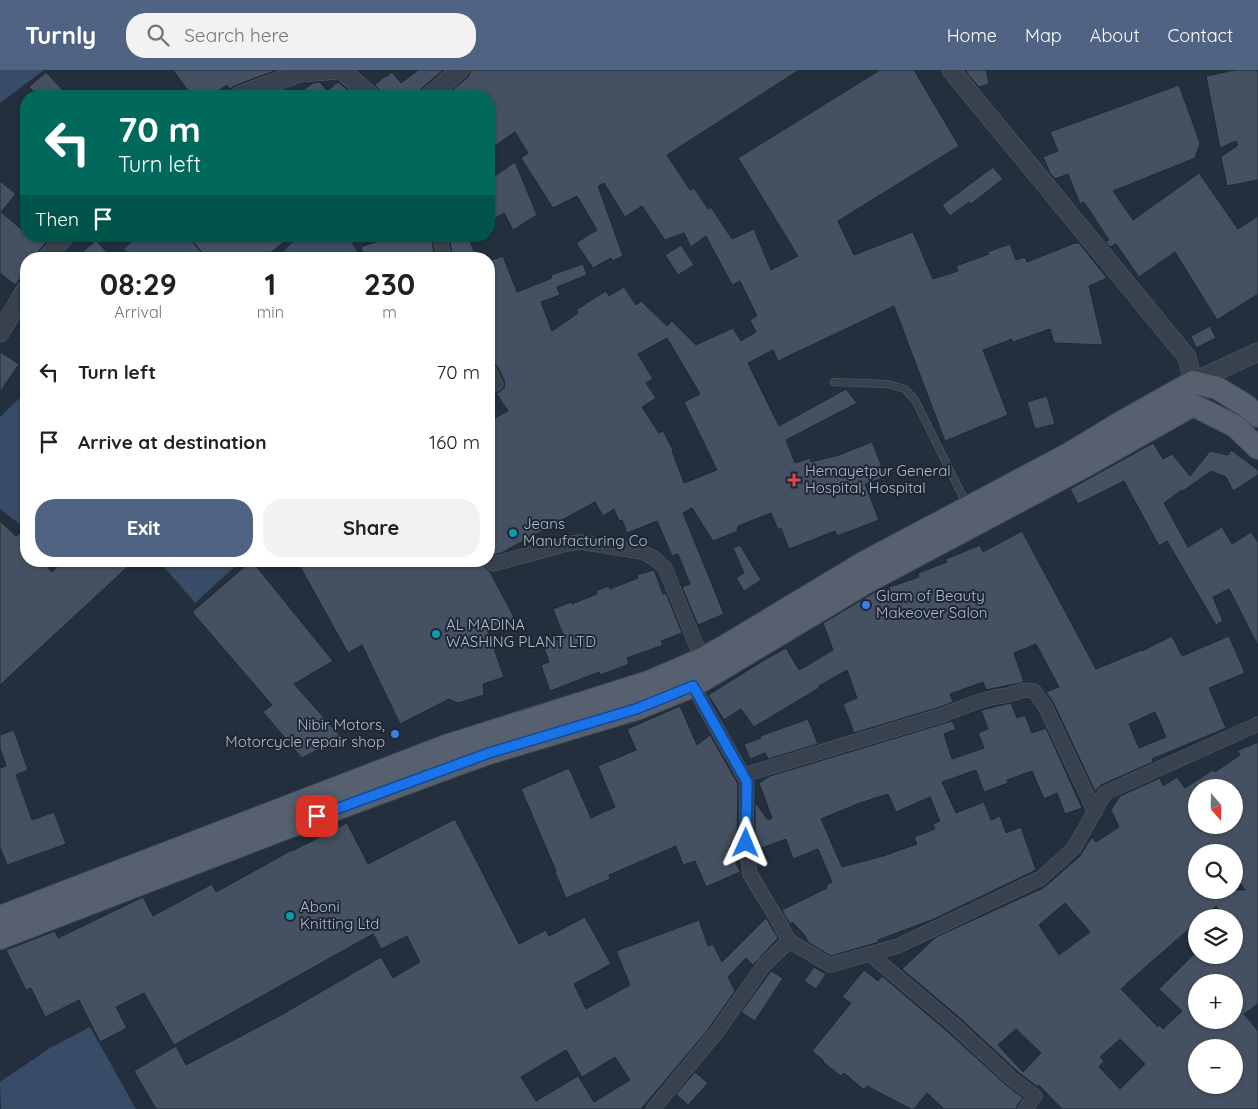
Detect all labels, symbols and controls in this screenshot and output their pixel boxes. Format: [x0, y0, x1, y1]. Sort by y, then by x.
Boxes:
search box [126, 13, 476, 58]
text: Turnly [25, 20, 96, 50]
icon: search [144, 21, 172, 49]
text: Search here [184, 23, 289, 47]
text: Home [947, 24, 997, 47]
text: Map [1025, 24, 1062, 47]
text: About [1090, 24, 1140, 47]
text: Contact [1168, 24, 1233, 47]
text: 70 m [118, 107, 201, 151]
icon: left [35, 110, 100, 175]
text: Turn left [118, 150, 201, 178]
icon: arrive [89, 205, 117, 233]
text: Then [35, 207, 79, 231]
text: 08:29 [100, 265, 177, 303]
text: 1 [264, 265, 276, 303]
text: 230 [364, 265, 415, 303]
text: Arrival [114, 302, 162, 322]
text: min [257, 302, 284, 322]
text: m [382, 302, 397, 322]
icon: left [35, 358, 63, 386]
text: Turn left [78, 360, 156, 384]
text: 70 m [436, 360, 480, 384]
icon: arrive [35, 428, 63, 456]
text: Arrive at destination [78, 430, 267, 454]
text: 160 m [429, 430, 480, 454]
place label: Hemayetpur General Hospital, Hospital [805, 461, 951, 497]
marker: Hemayetpur General Hospital, Hospital [787, 473, 801, 487]
button: Exit [35, 499, 253, 557]
button: Share [263, 499, 480, 557]
place label: Jeans Manufacturing Co [523, 514, 648, 550]
marker: Jeans Manufacturing Co [507, 527, 519, 539]
place label: Glam of Beauty Makeover Salon [876, 586, 987, 622]
marker: Glam of Beauty Makeover Salon [860, 599, 872, 611]
place label: AL MADINA WASHING PLANT LTD [446, 615, 596, 651]
marker: AL MADINA WASHING PLANT LTD [430, 628, 442, 640]
place label: Nibir Motors, Motorcycle repair shop [225, 715, 385, 751]
marker: Nibir Motors, Motorcycle repair shop [389, 728, 401, 740]
north arrow [1188, 779, 1242, 834]
map controls [1188, 779, 1243, 1094]
pin [296, 795, 338, 837]
icon: arrive [303, 802, 331, 830]
position arrow [719, 816, 771, 868]
button: search [1188, 844, 1243, 899]
place label: Aboni Knitting Ltd [300, 897, 379, 933]
button: layers [1188, 909, 1243, 964]
marker: Aboni Knitting Ltd [284, 910, 296, 922]
button: + [1188, 974, 1243, 1029]
button: − [1188, 1039, 1243, 1094]

